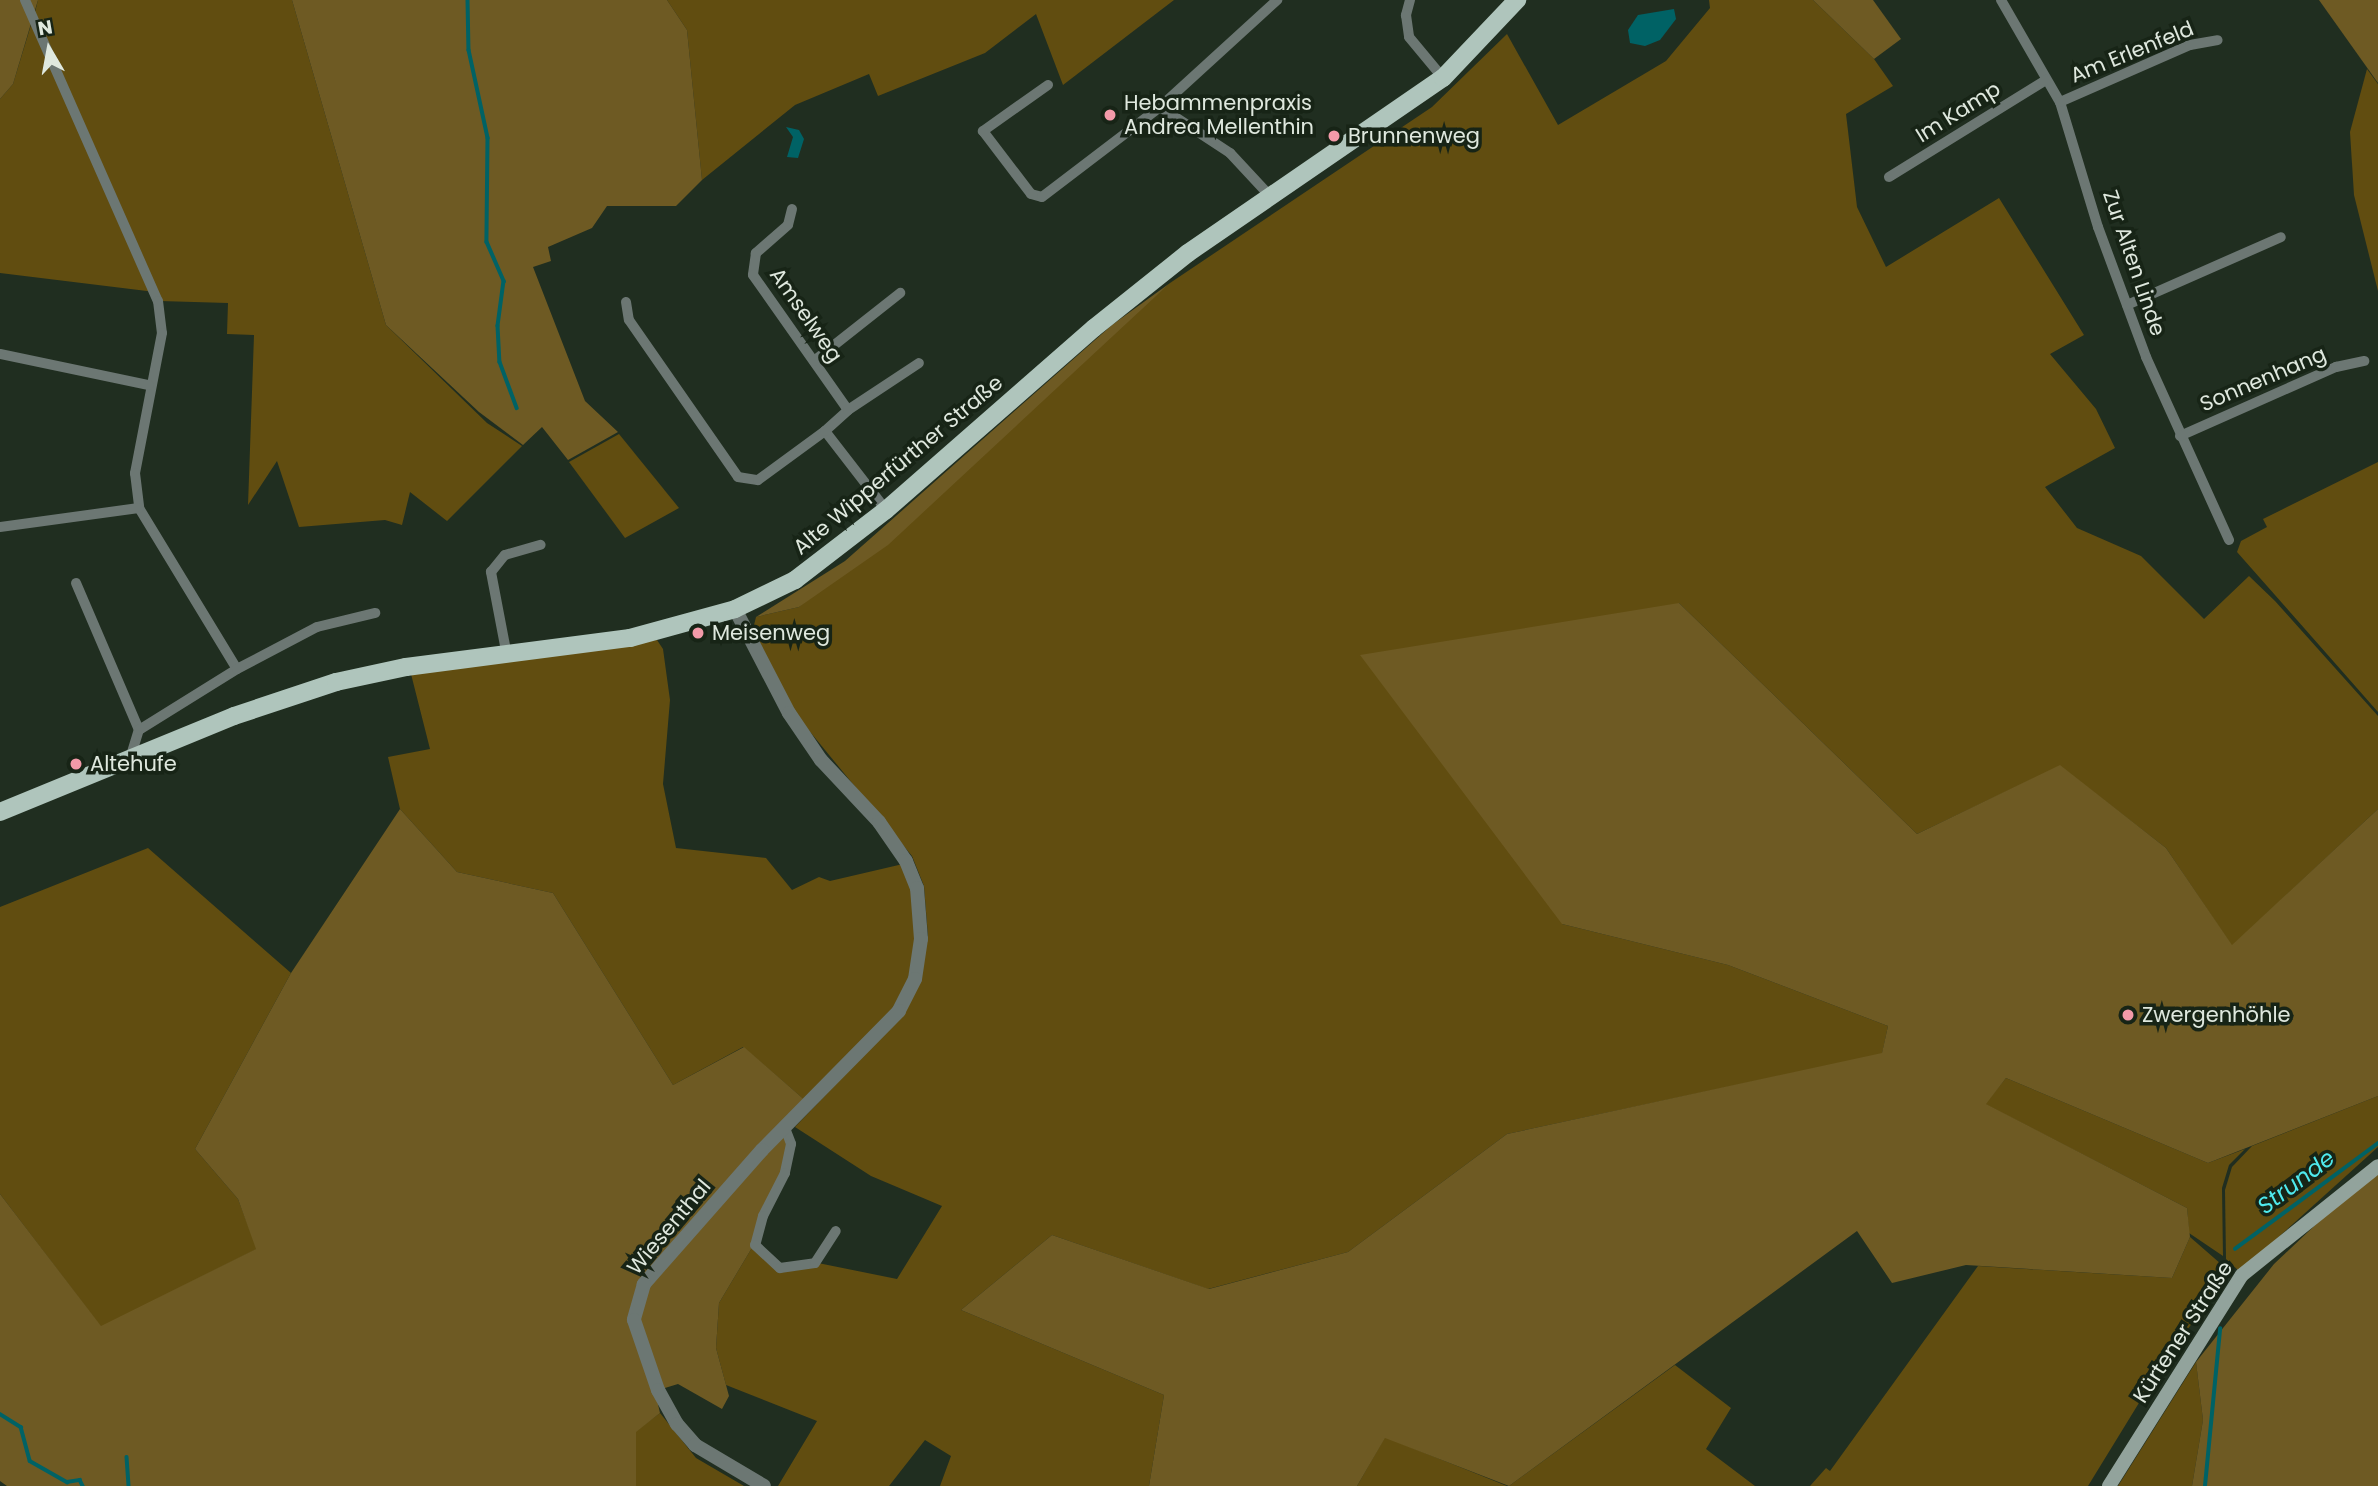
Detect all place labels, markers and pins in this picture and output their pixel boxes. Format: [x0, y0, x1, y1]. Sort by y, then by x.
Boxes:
place label: Hebammenpraxis Andrea Mellenthin [1124, 90, 1314, 140]
marker: Hebammenpraxis Andrea Mellenthin [1102, 107, 1118, 123]
place label: Brunnenweg [1348, 123, 1480, 149]
marker: Brunnenweg [1326, 128, 1342, 144]
place label: Meisenweg [712, 620, 830, 646]
marker: Meisenweg [690, 625, 706, 641]
place label: Altehufe [90, 751, 177, 777]
marker: Altehufe [68, 756, 84, 772]
place label: Zwergenhöhle [2142, 1002, 2291, 1028]
marker: Zwergenhöhle [2120, 1007, 2136, 1023]

